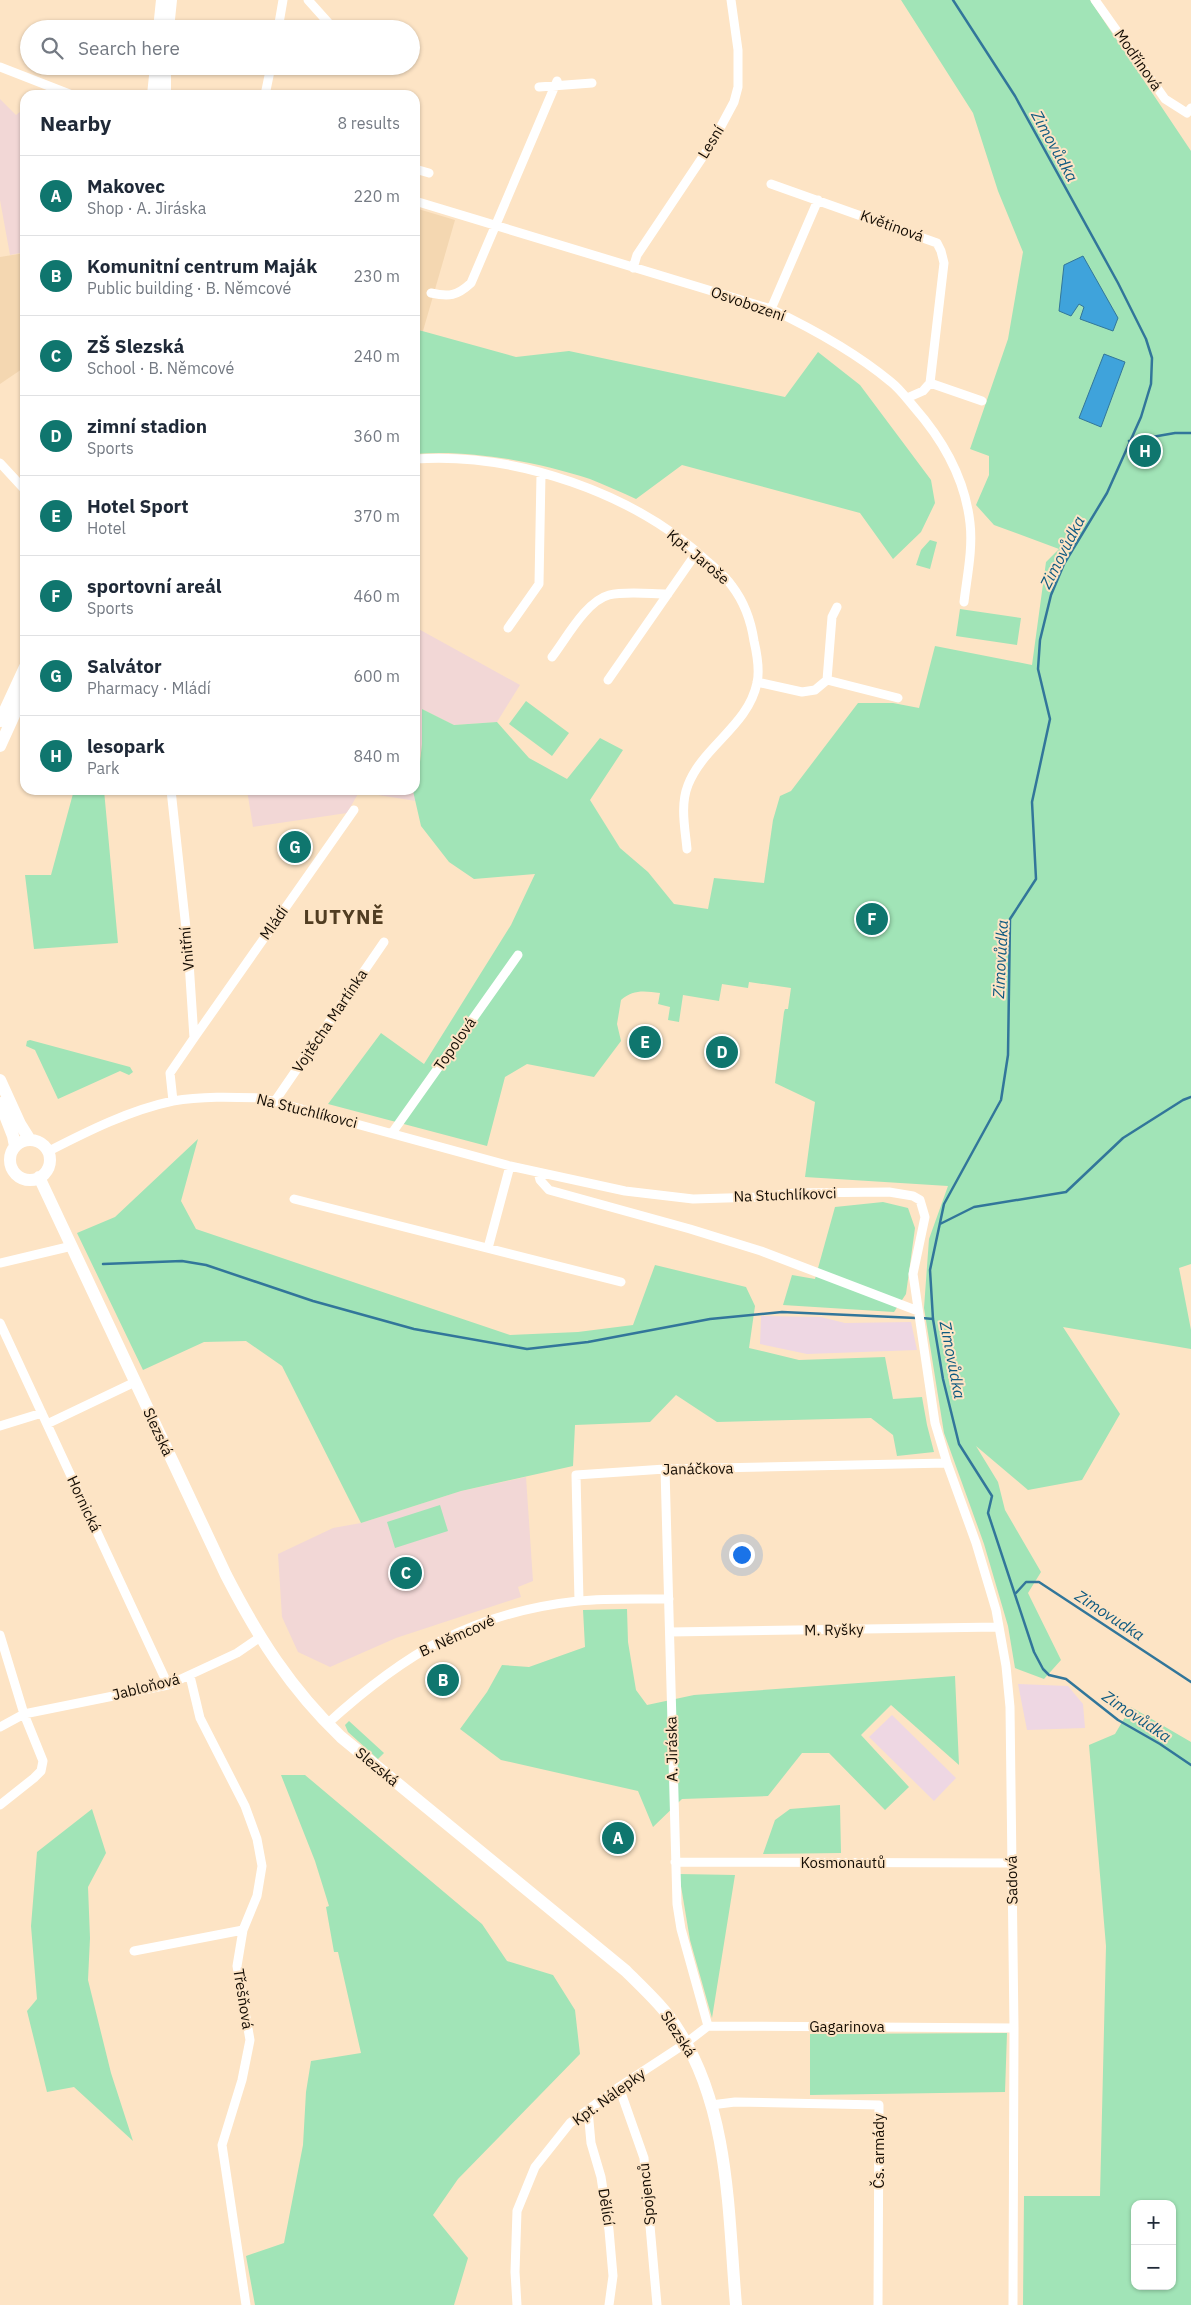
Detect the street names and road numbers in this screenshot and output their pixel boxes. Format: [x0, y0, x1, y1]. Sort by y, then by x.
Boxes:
street label: Modřínová [1110, 25, 1166, 94]
street label: Lesní [693, 122, 728, 162]
street label: Květinová [858, 205, 926, 246]
street label: Osvobození [708, 282, 788, 325]
street label: Kpt. Jaroše [663, 525, 733, 588]
street label: Mládí [255, 902, 292, 943]
street label: Vnitřní [175, 926, 198, 972]
street label: Vojtěcha Martínka [288, 965, 371, 1076]
street label: Topolová [429, 1013, 480, 1074]
street label: Na Stuchlíkovci [255, 1089, 359, 1132]
street label: Na Stuchlíkovci [733, 1183, 837, 1206]
street label: Slezská [139, 1405, 178, 1459]
street label: Janáčkova [662, 1458, 734, 1479]
street label: Hornická [63, 1473, 106, 1535]
street label: B. Němcové [416, 1611, 497, 1661]
street label: M. Ryšky [804, 1619, 864, 1640]
street label: Jabloňová [110, 1669, 182, 1704]
street label: A. Jiráska [661, 1716, 682, 1782]
street label: Slezská [352, 1743, 403, 1790]
street label: Kosmonautů [800, 1853, 886, 1872]
street label: Sadová [1002, 1855, 1021, 1905]
street label: Třešňová [229, 1967, 258, 2031]
street label: Slezská [657, 2007, 700, 2060]
street label: Gagarinova [809, 2017, 885, 2036]
street label: Kpt. Nálepky [568, 2063, 649, 2130]
street label: Čs. armády [869, 2113, 888, 2188]
street label: Spojenců [634, 2162, 659, 2226]
street label: Dělící [594, 2187, 619, 2227]

